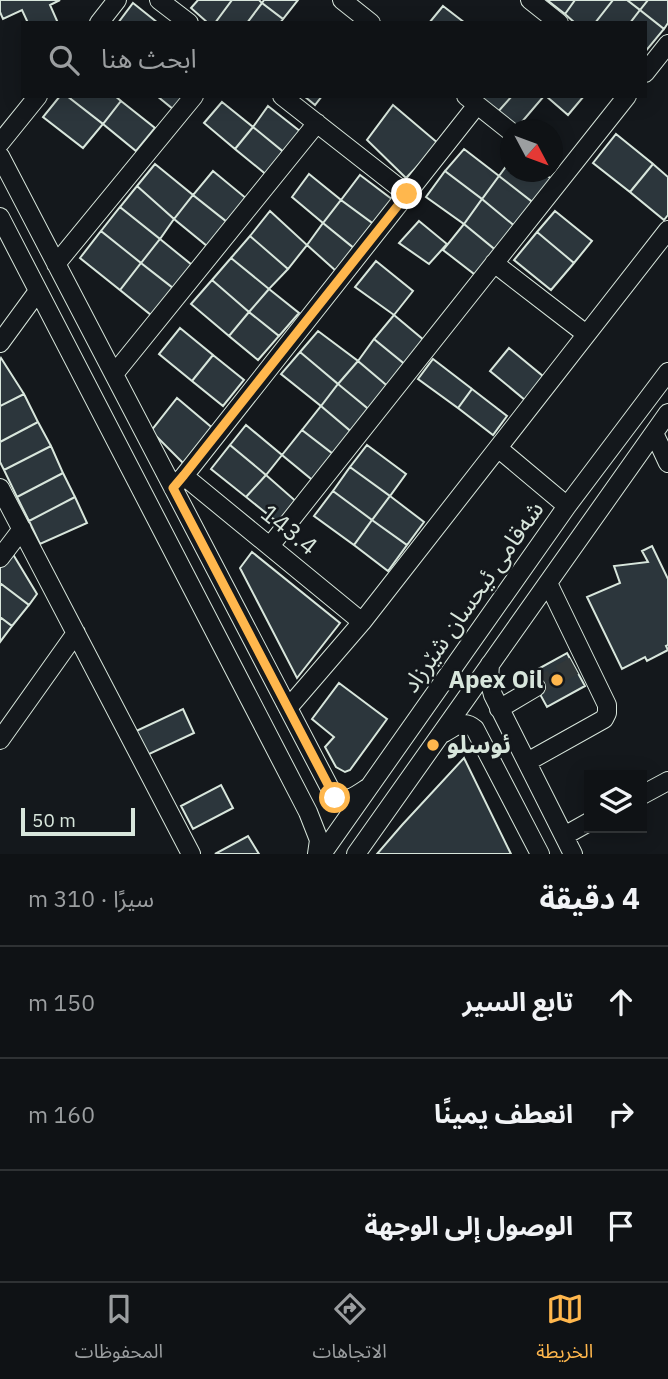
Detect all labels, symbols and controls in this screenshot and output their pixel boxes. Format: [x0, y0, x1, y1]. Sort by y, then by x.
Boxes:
search box [21, 21, 647, 98]
icon: search [45, 41, 83, 79]
text: ابحث هنا [101, 41, 197, 75]
north arrow [500, 119, 563, 182]
route end [391, 178, 422, 209]
street label: شەقامی ئیحسان شێرزاد [394, 494, 550, 699]
street label: 143.4 [255, 497, 325, 562]
place label: Apex Oil [448, 663, 543, 695]
marker: Apex Oil [549, 672, 565, 688]
place label: ئوسلو [447, 728, 511, 760]
marker: ئوسلو [425, 737, 441, 753]
map controls [584, 770, 647, 833]
button: layers [584, 770, 647, 833]
route start [319, 782, 350, 813]
scale bar [21, 805, 135, 837]
text: 50 m [32, 808, 76, 832]
text: 4 دقيقة [539, 878, 640, 917]
text: سيرًا · 310 m [28, 883, 154, 913]
icon: ahead [602, 983, 640, 1021]
text: تابع السير [463, 984, 573, 1018]
text: 150 m [28, 987, 95, 1017]
icon: right [602, 1095, 640, 1133]
text: انعطف يمينًا [434, 1096, 573, 1130]
text: 160 m [28, 1099, 95, 1129]
icon: arrive [602, 1207, 640, 1245]
text: الوصول إلى الوجهة [364, 1208, 573, 1242]
tab: المحفوظات [75, 1290, 163, 1372]
tab: الاتجاهات [313, 1290, 387, 1372]
tab: الخريطة [536, 1290, 593, 1372]

